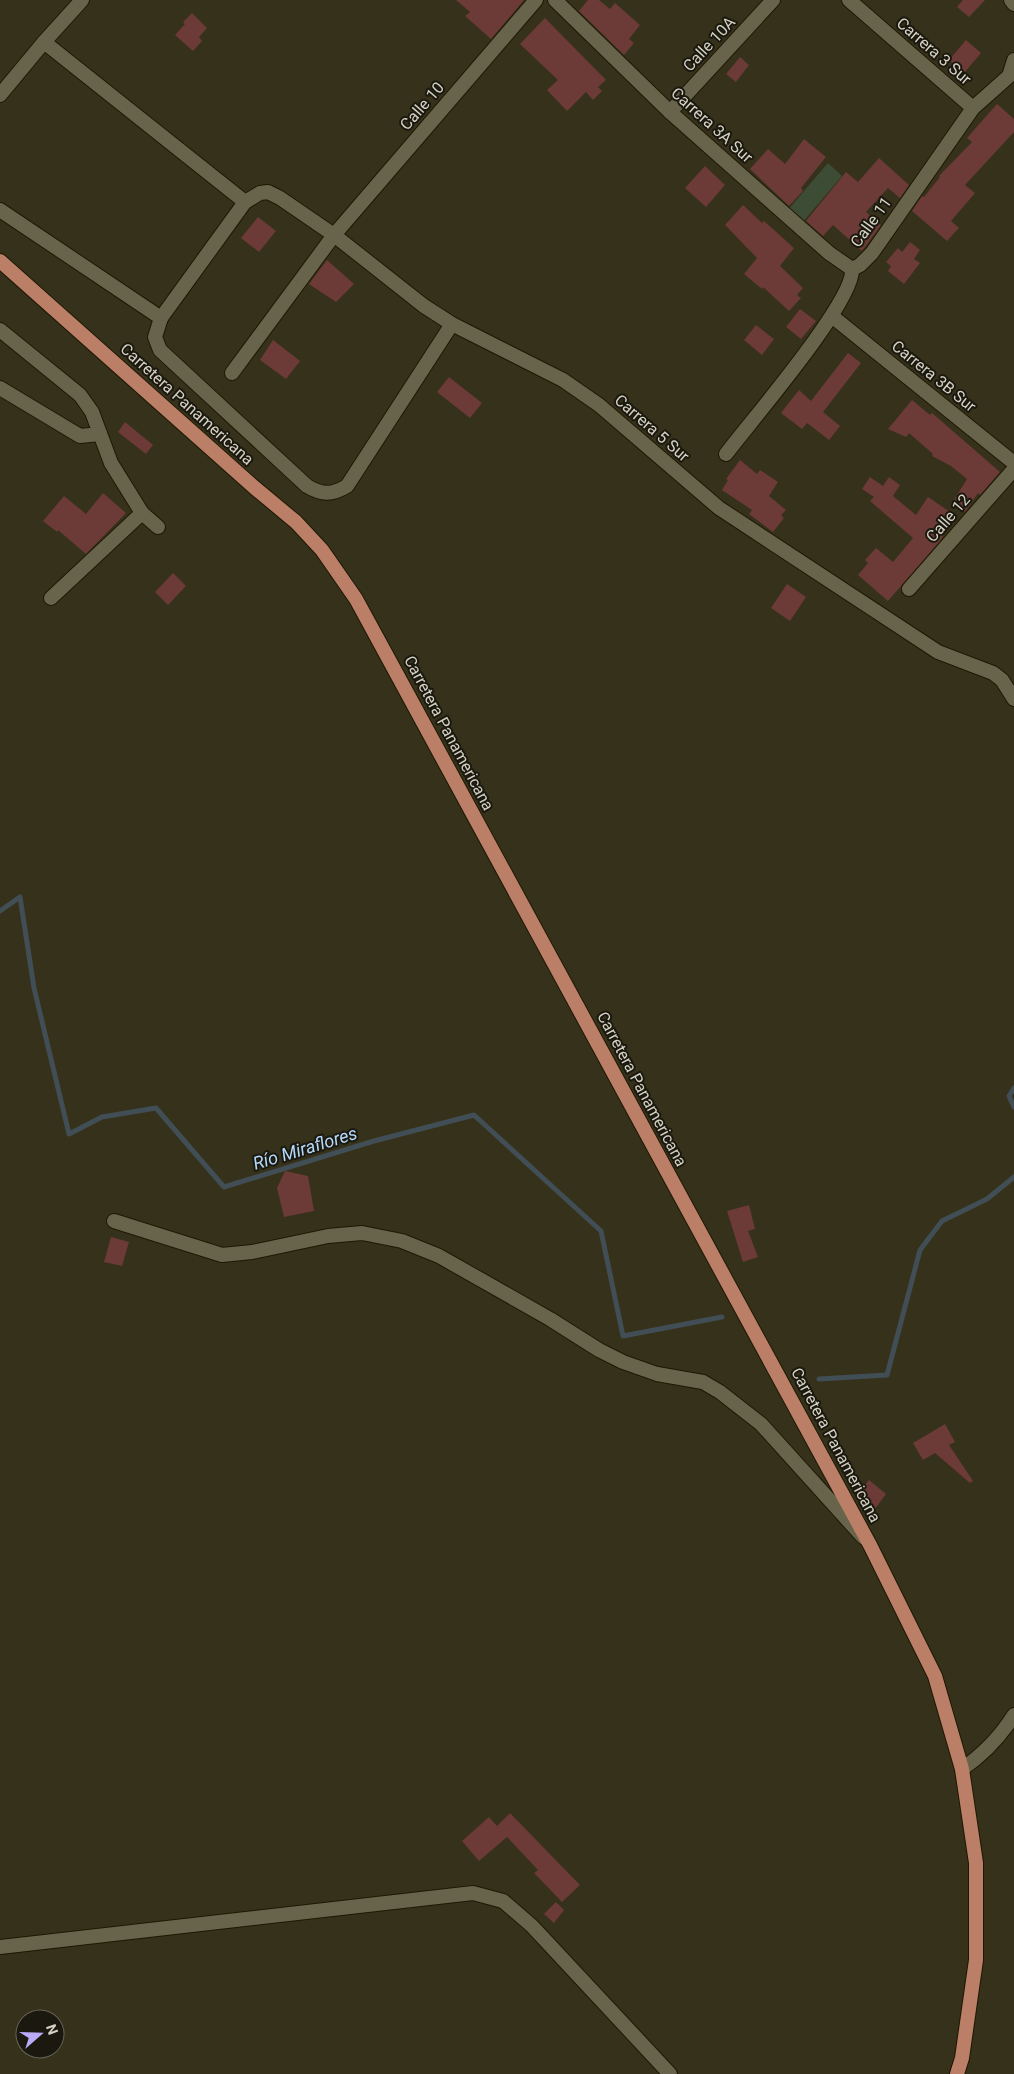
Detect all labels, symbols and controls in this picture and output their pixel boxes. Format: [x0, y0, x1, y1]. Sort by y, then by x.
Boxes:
street label: Calle 10A [679, 12, 739, 75]
street label: Carrera 3 Sur [893, 13, 976, 89]
street label: Calle 10 [396, 78, 448, 134]
street label: Carrera 3A Sur [667, 83, 757, 167]
street label: Calle 11 [846, 193, 896, 251]
street label: Carrera 3B Sur [888, 336, 980, 416]
street label: Carretera Panamericana [117, 339, 257, 469]
street label: Carrera 5 Sur [611, 390, 694, 466]
street label: Calle 12 [922, 490, 974, 546]
street label: Carretera Panamericana [400, 652, 498, 814]
street label: Carretera Panamericana [593, 1008, 691, 1170]
water label: Río Miraflores [250, 1122, 360, 1174]
street label: Carretera Panamericana [787, 1364, 885, 1526]
north arrow [15, 2009, 65, 2059]
text: N [43, 2022, 61, 2037]

